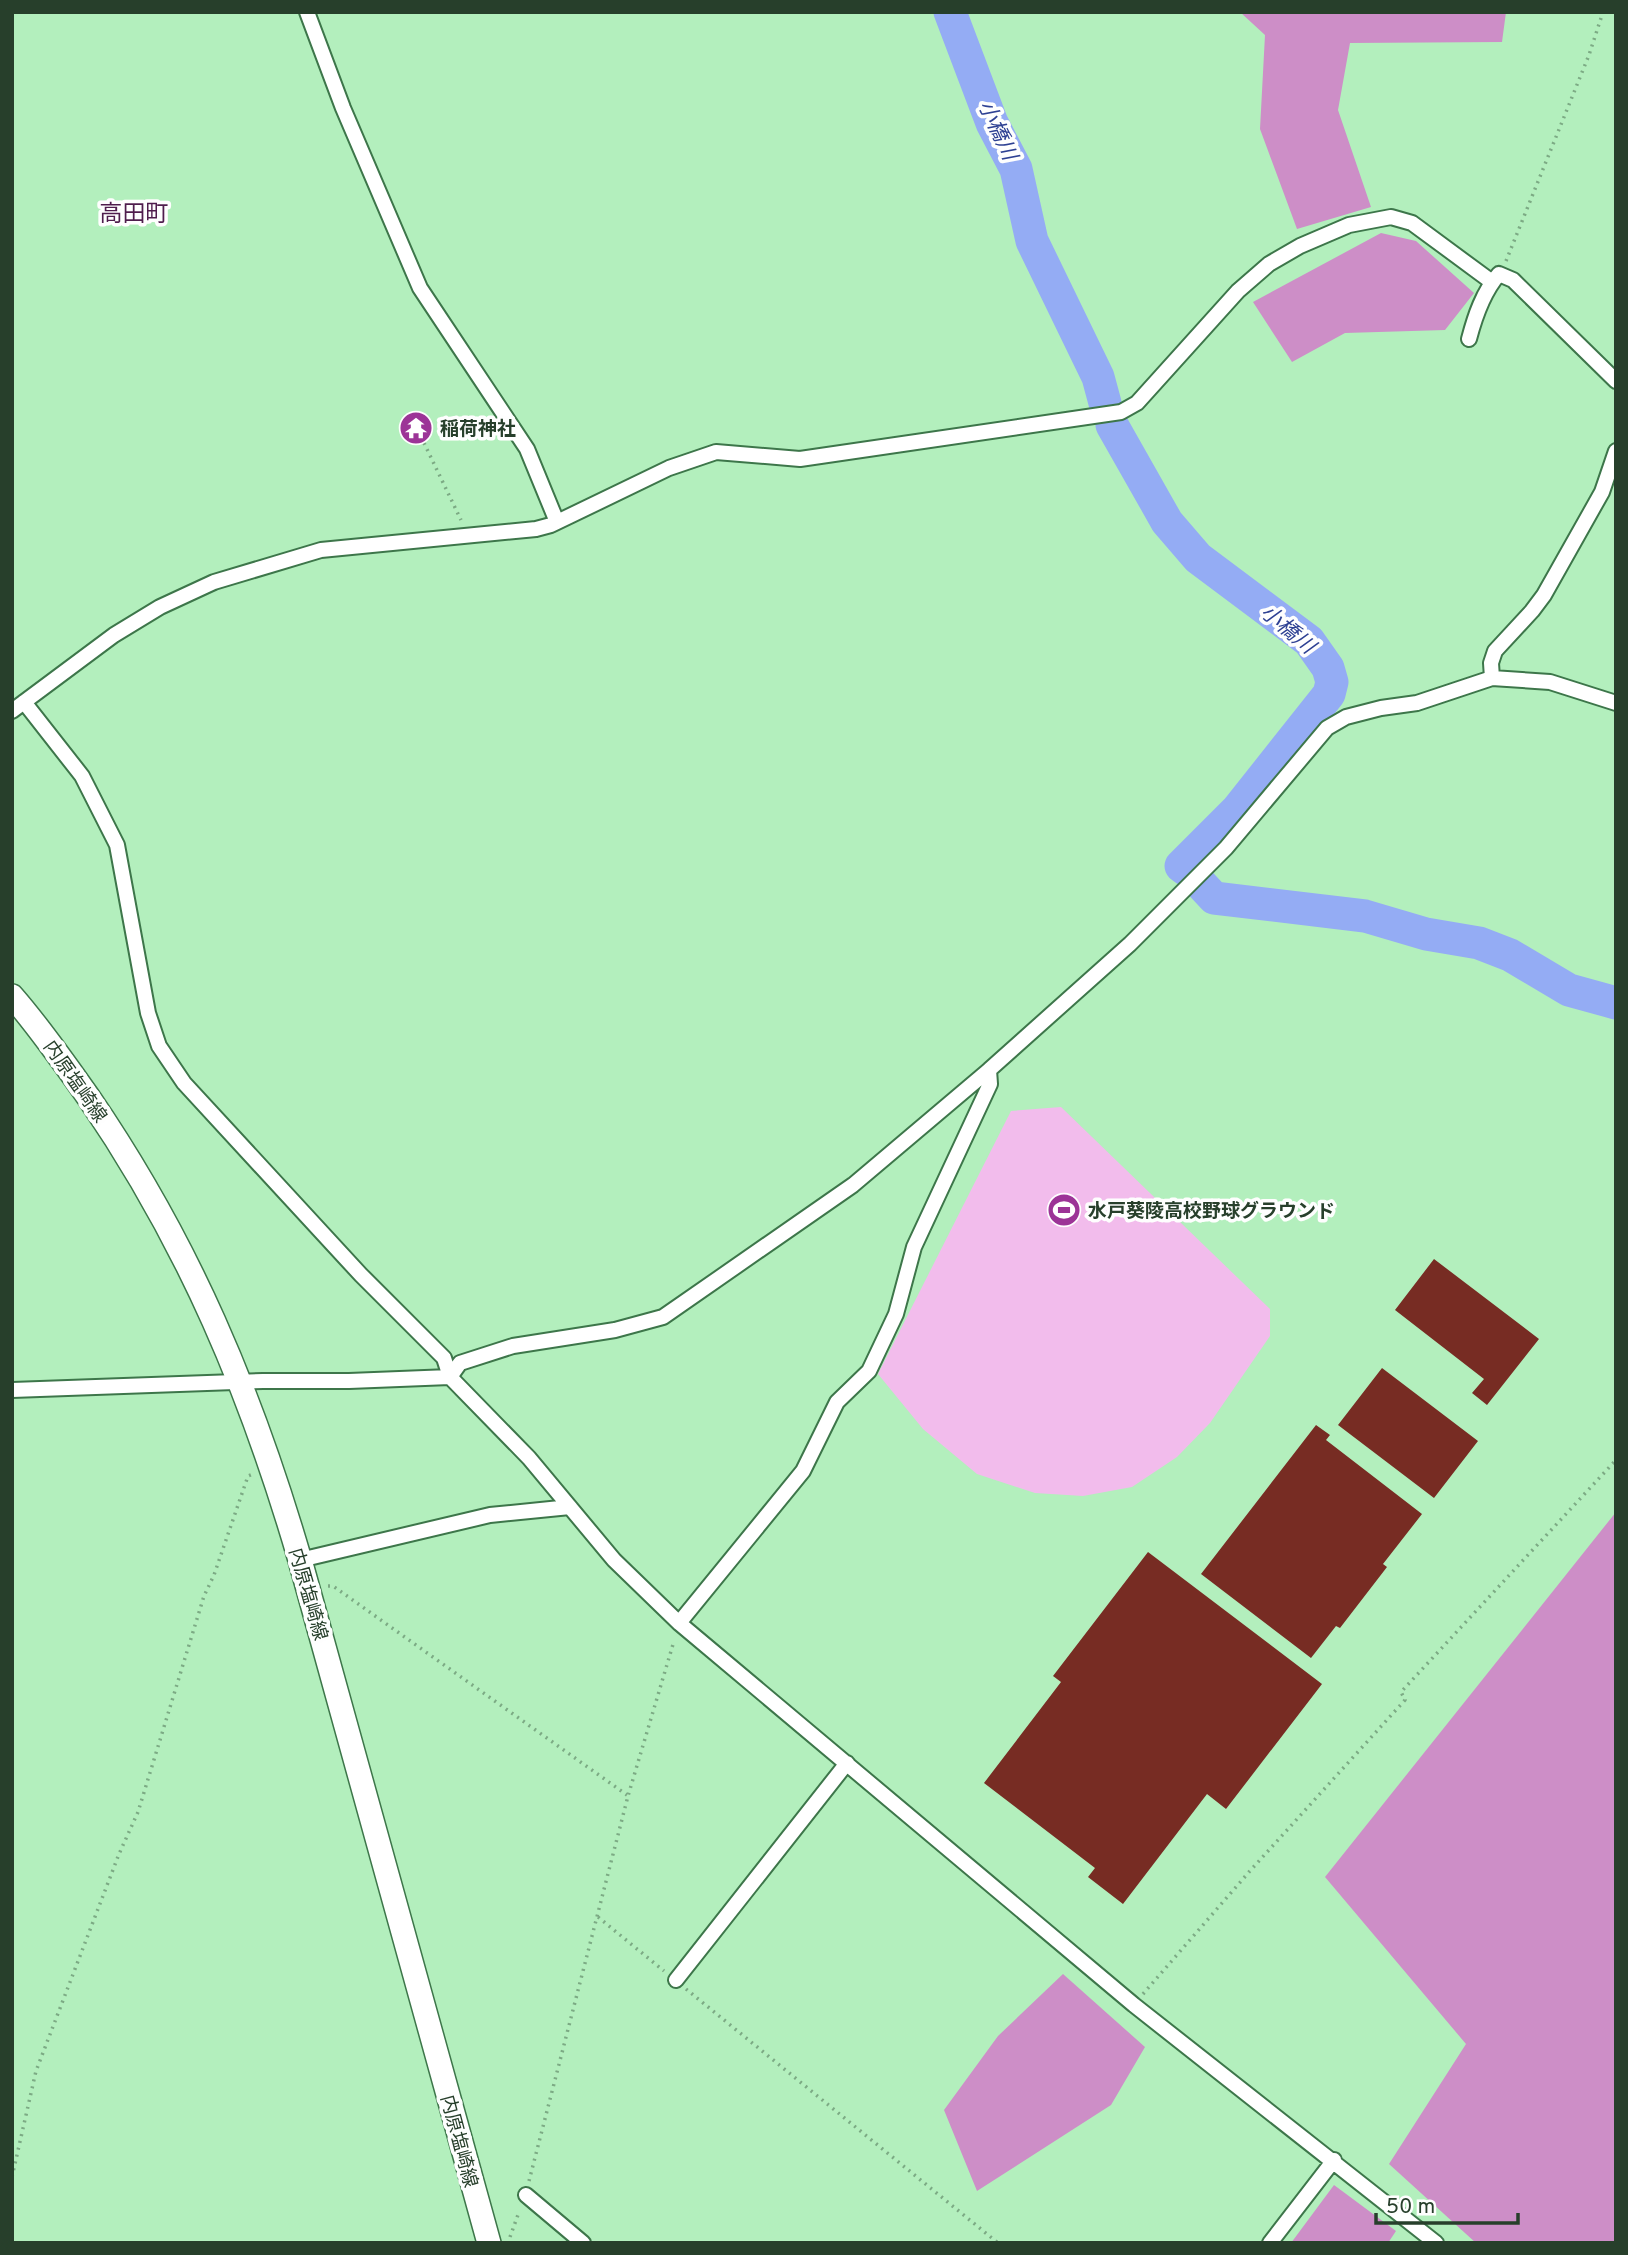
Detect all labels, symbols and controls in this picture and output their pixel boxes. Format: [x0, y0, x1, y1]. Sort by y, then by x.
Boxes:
water label: 小橋川 [971, 96, 1023, 167]
district label: 高田町 [100, 201, 169, 230]
temple icon: 稲荷神社 [397, 409, 435, 447]
place label: 稲荷神社 [440, 418, 516, 442]
water label: 小橋川 [1254, 600, 1321, 662]
street label: 内原塩崎線 [37, 1036, 111, 1128]
sports icon: 水戸葵陵高校野球グラウンド [1045, 1191, 1083, 1229]
place label: 水戸葵陵高校野球グラウンド [1088, 1200, 1335, 1224]
street label: 内原塩崎線 [282, 1546, 332, 1644]
street label: 内原塩崎線 [434, 2093, 482, 2191]
scale bar [1376, 2182, 1518, 2226]
text: 50 m [1386, 2194, 1435, 2221]

